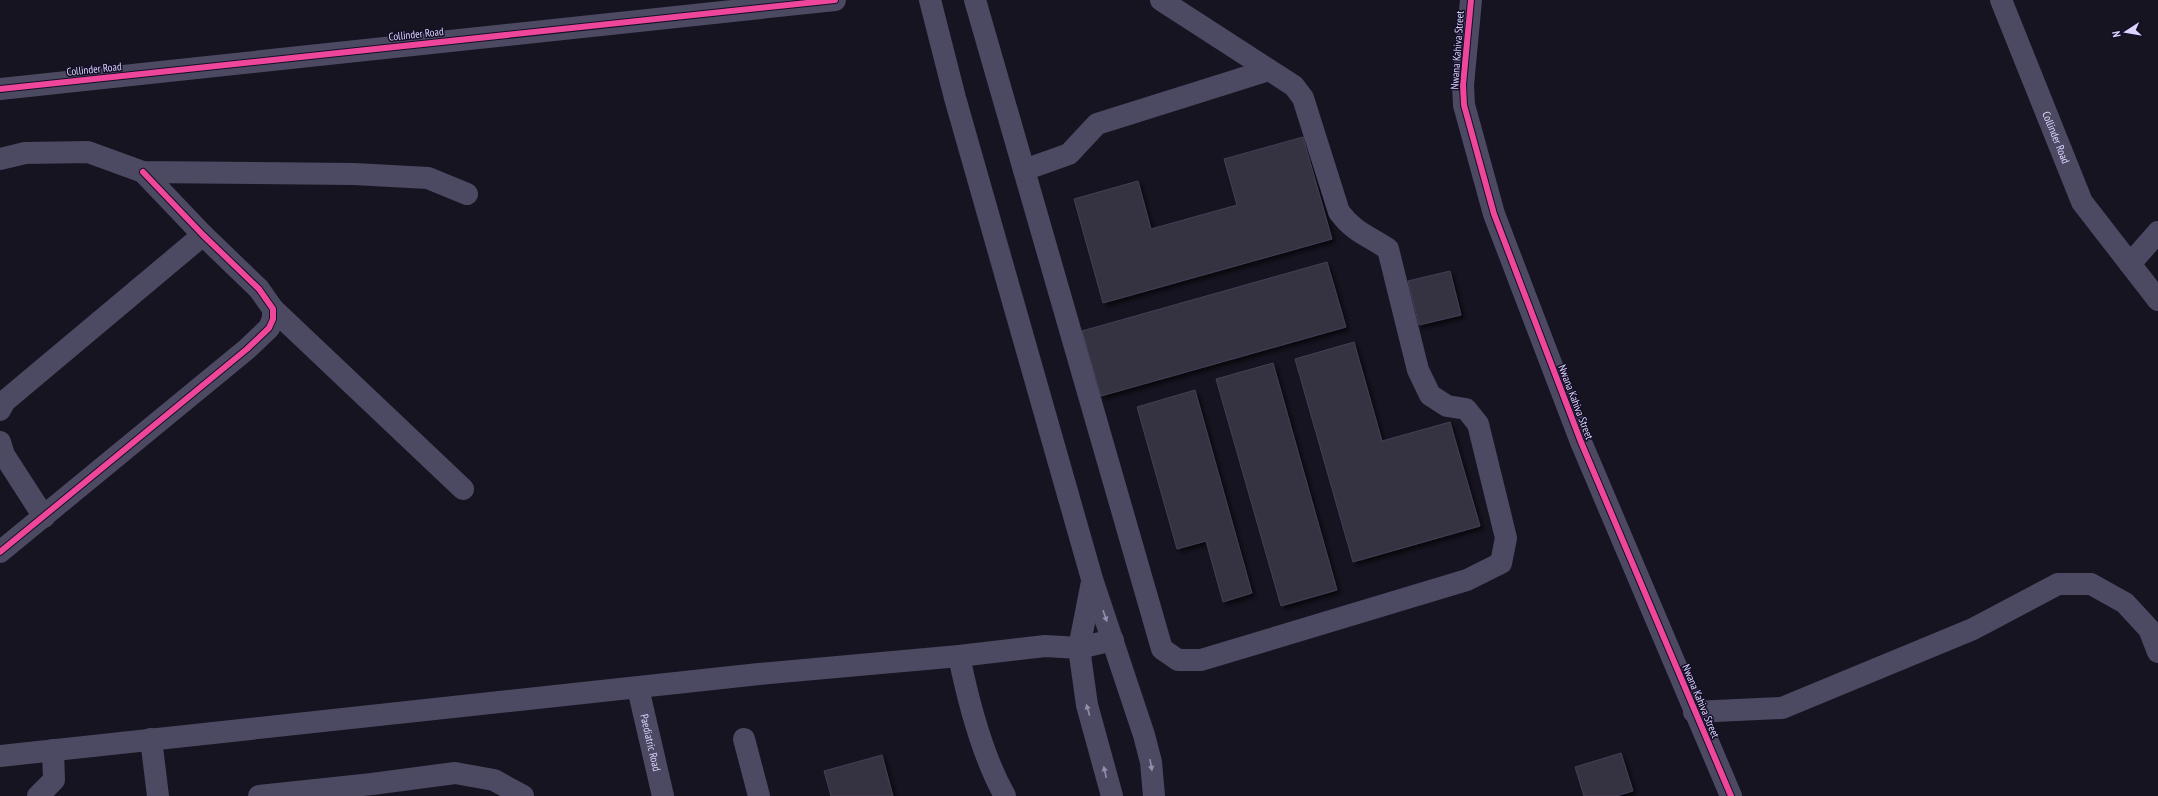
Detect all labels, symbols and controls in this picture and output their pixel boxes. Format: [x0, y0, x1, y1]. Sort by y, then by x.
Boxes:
street label: Nwana Kahiva Street [1447, 10, 1467, 90]
north arrow [2106, 12, 2146, 52]
street label: Collinder Road [388, 24, 444, 44]
text: N [2109, 30, 2124, 38]
street label: Collinder Road [66, 59, 122, 79]
street label: Collinder Road [2039, 109, 2073, 166]
street label: Nwana Kahiva Street [1555, 363, 1597, 441]
one-way arrow [1102, 610, 1108, 622]
street label: Nwana Kahiva Street [1679, 662, 1723, 740]
one-way arrow [1085, 704, 1091, 716]
street label: Paediatric Road [637, 712, 664, 773]
one-way arrow [1148, 759, 1154, 771]
one-way arrow [1102, 765, 1108, 778]

